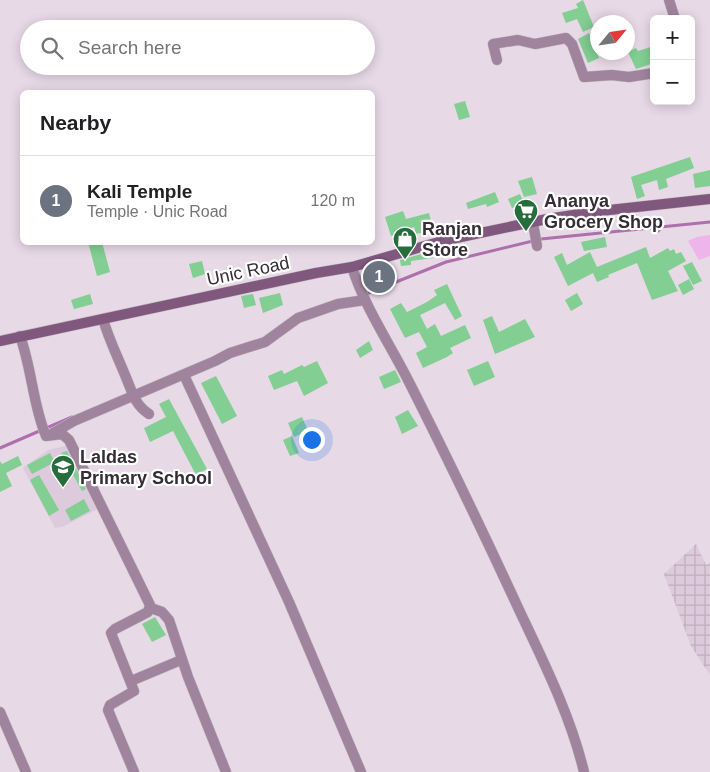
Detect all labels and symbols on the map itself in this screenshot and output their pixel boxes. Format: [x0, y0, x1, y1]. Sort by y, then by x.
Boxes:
north arrow [590, 15, 635, 60]
place label: Ananya Grocery Shop [544, 191, 663, 232]
supermarket icon: Ananya Grocery Shop [513, 198, 539, 232]
place label: Ranjan Store [422, 219, 482, 260]
shop icon: Ranjan Store [392, 226, 418, 260]
street label: Unic Road [205, 252, 291, 290]
pin: 1 [363, 258, 395, 296]
your location [299, 427, 325, 453]
place label: Laldas Primary School [80, 447, 212, 488]
school or university icon: Laldas Primary School [50, 454, 76, 488]

